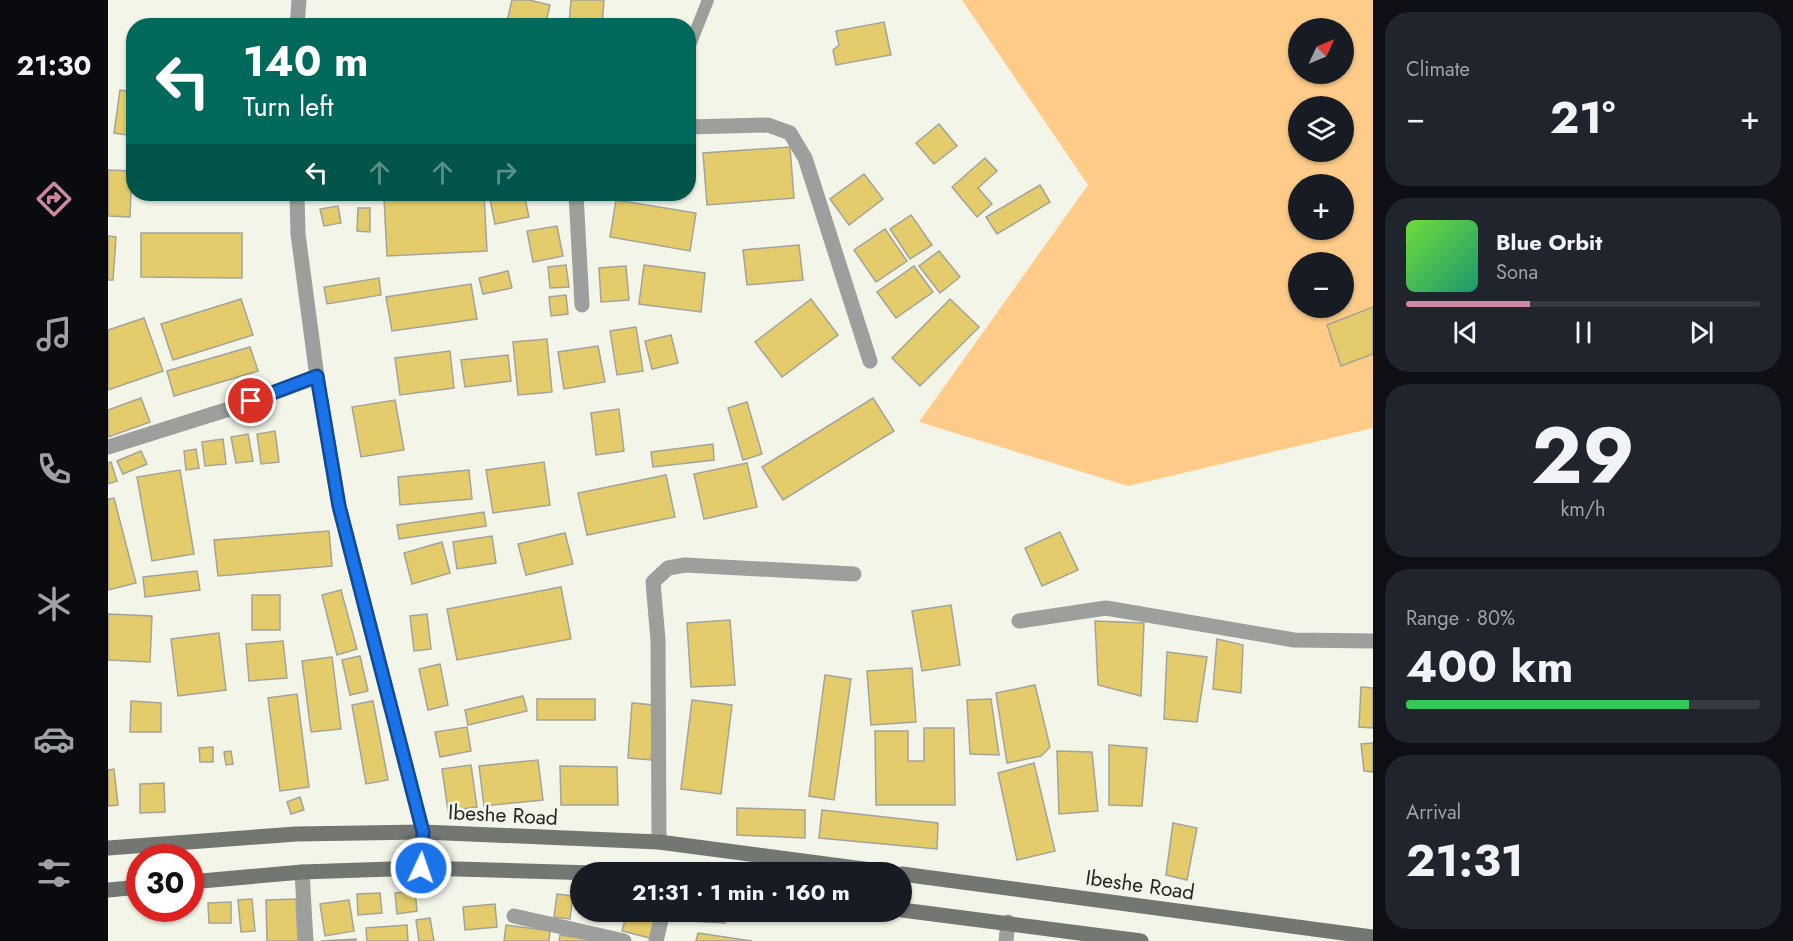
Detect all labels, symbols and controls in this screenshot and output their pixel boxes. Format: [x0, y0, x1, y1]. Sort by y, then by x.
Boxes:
north arrow [1288, 18, 1354, 84]
map controls [1288, 18, 1354, 318]
text: 140 m [243, 31, 369, 92]
icon: left [144, 42, 222, 120]
text: 21:30 [17, 46, 91, 85]
text: Climate [1406, 55, 1470, 84]
text: 21° [1550, 85, 1615, 150]
text: Turn left [243, 87, 333, 126]
text: − [1406, 94, 1425, 141]
text: + [1740, 94, 1760, 141]
button: layers [1288, 96, 1354, 162]
icon: left [300, 156, 333, 189]
icon: ahead [363, 156, 396, 189]
icon: ahead [426, 156, 459, 189]
icon: right [489, 156, 522, 189]
button: + [1288, 174, 1354, 240]
icon: directions [33, 178, 75, 220]
text: Blue Orbit [1496, 226, 1602, 258]
button: − [1288, 252, 1354, 318]
text: Sona [1496, 258, 1538, 287]
icon: music [33, 313, 75, 355]
icon: previous [1449, 316, 1482, 349]
icon: pause [1567, 316, 1600, 349]
icon: next [1685, 316, 1718, 349]
pin [225, 375, 276, 426]
icon: arrive [234, 384, 267, 417]
text: 29 [1531, 400, 1635, 512]
icon: phone [33, 448, 75, 490]
text: km/h [1560, 495, 1606, 524]
icon: climate [33, 583, 75, 625]
text: Range · 80% [1406, 604, 1515, 633]
text: 400 km [1406, 634, 1573, 699]
icon: car [33, 718, 75, 760]
street label: Ibeshe Road [447, 797, 559, 833]
text: Arrival [1406, 798, 1461, 827]
text: 21:31 [1406, 828, 1524, 893]
position arrow [389, 836, 453, 900]
speed limit sign: 30 [126, 844, 204, 922]
icon: filters [33, 852, 75, 894]
street label: Ibeshe Road [1084, 863, 1196, 907]
text: 21:31 · 1 min · 160 m [632, 876, 850, 908]

